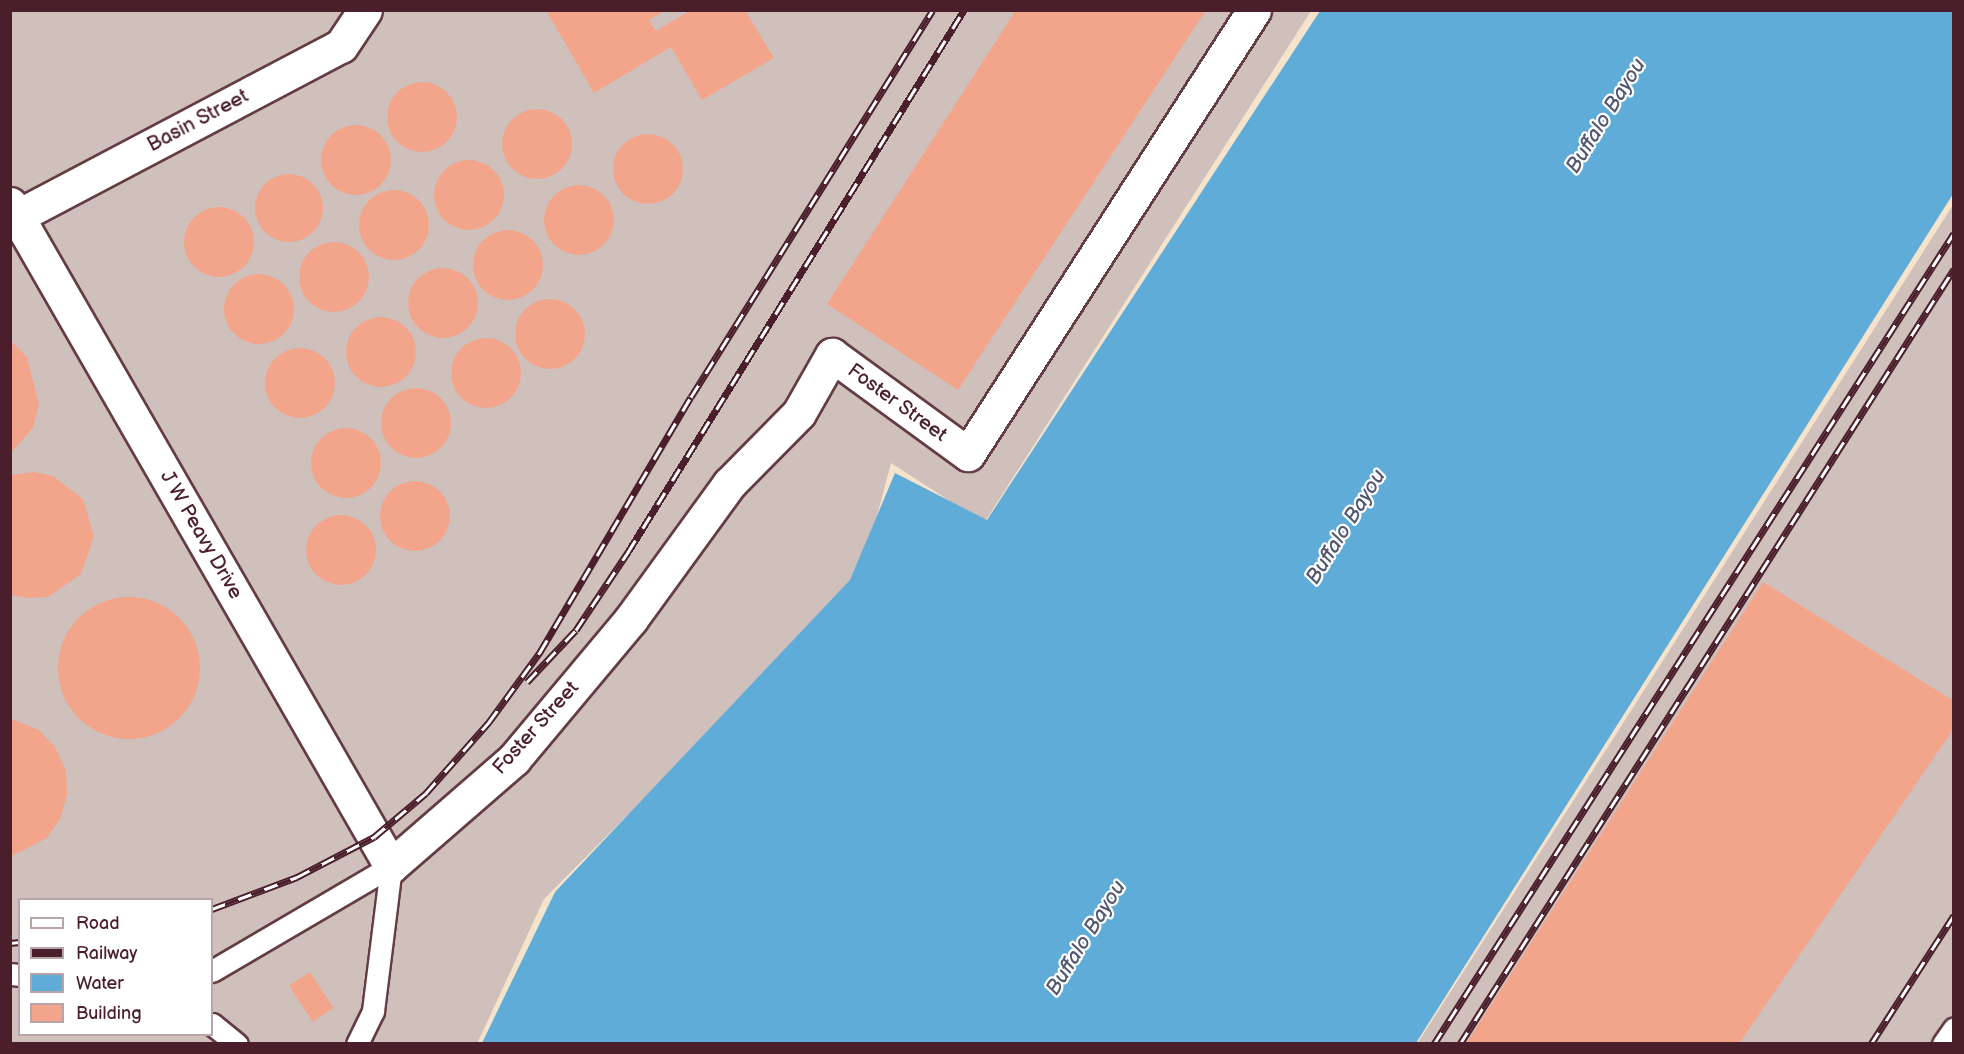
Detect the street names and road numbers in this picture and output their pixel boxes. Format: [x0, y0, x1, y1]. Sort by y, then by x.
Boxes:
street label: Basin Street [143, 84, 253, 158]
street label: Foster Street [842, 359, 952, 447]
street label: J W Peavy Drive [154, 466, 248, 604]
street label: Foster Street [488, 676, 584, 780]

